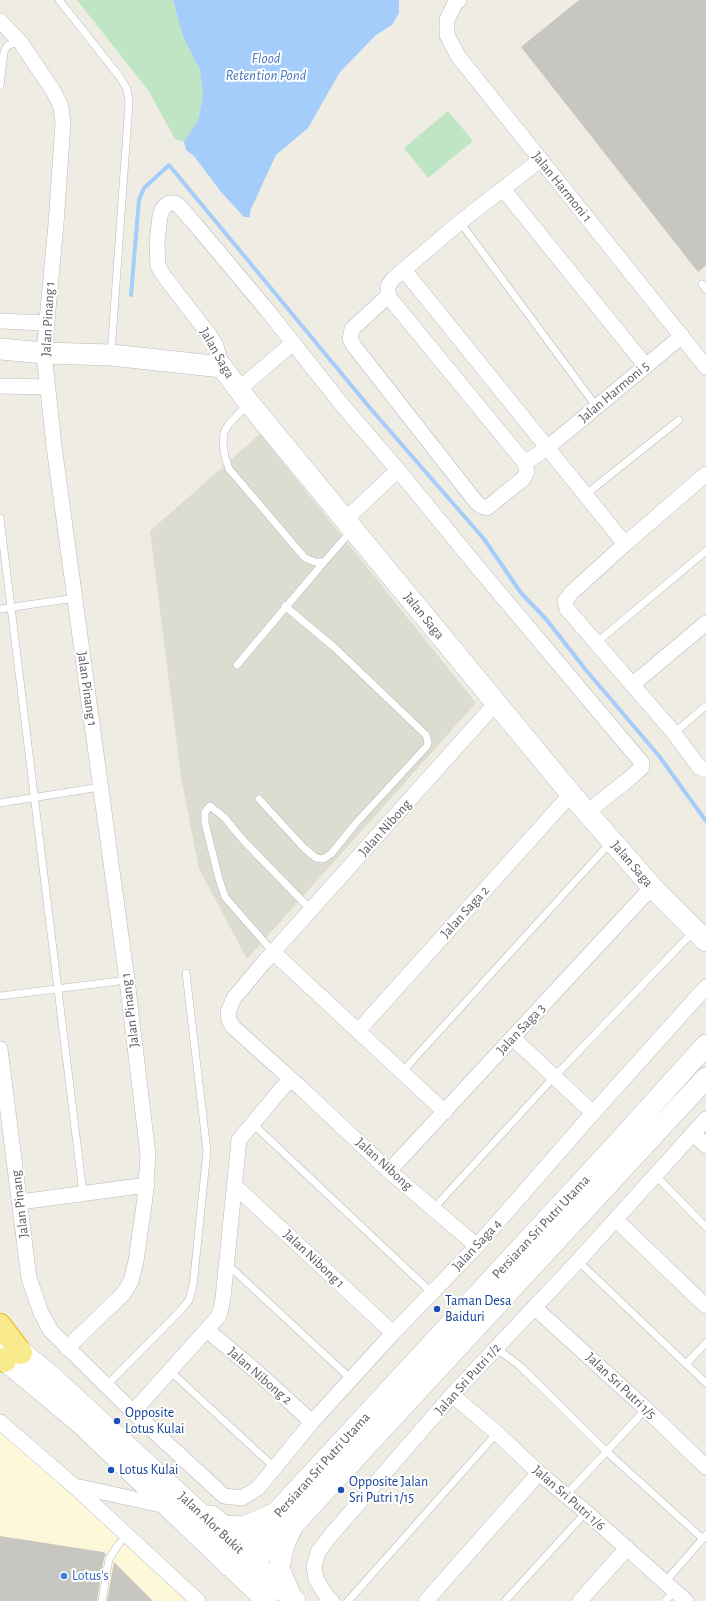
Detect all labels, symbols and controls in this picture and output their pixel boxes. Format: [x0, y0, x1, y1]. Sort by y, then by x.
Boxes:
water label: Flood Retention Pond [226, 49, 306, 84]
street label: Jalan Harmoni 1 [529, 148, 595, 226]
street label: Jalan Pinang 1 [38, 281, 58, 357]
street label: Jalan Saga [196, 325, 238, 381]
street label: Jalan Harmoni 5 [575, 358, 653, 426]
street label: Jalan Saga [400, 589, 448, 643]
street label: Jalan Pinang 1 [73, 651, 101, 727]
street label: Jalan Nibong [355, 796, 415, 860]
street label: Jalan Saga [607, 837, 657, 891]
street label: Jalan Saga 2 [437, 882, 493, 942]
street label: Jalan Pinang 1 [117, 972, 143, 1048]
street label: Jalan Saga 3 [493, 1000, 549, 1058]
street label: Jalan Nibong [352, 1134, 416, 1194]
street label: Jalan Pinang [8, 1169, 32, 1239]
street label: Persiaran Sri Putri Utama [489, 1172, 593, 1282]
street label: Jalan Saga 4 [449, 1216, 505, 1274]
street label: Jalan Nibong 1 [280, 1226, 348, 1292]
place label: Taman Desa Baiduri [445, 1293, 511, 1326]
marker: Taman Desa Baiduri [432, 1304, 442, 1314]
street label: Jalan Sri Putri 1/2 [431, 1340, 505, 1418]
street label: Jalan Nibong 2 [225, 1344, 295, 1408]
street label: Jalan Sri Putri 1/5 [582, 1349, 660, 1423]
place label: Opposite Lotus Kulai [125, 1405, 184, 1438]
street label: Persiaran Sri Putri Utama [270, 1409, 374, 1521]
marker: Opposite Lotus Kulai [112, 1416, 122, 1426]
place label: Lotus Kulai [119, 1462, 178, 1478]
street label: Jalan Sri Putri 1/6 [529, 1462, 609, 1534]
marker: Lotus Kulai [106, 1465, 116, 1475]
place label: Opposite Jalan Sri Putri 1/15 [349, 1474, 428, 1506]
marker: Opposite Jalan Sri Putri 1/15 [336, 1485, 346, 1495]
street label: Jalan Alor Bukit [175, 1488, 247, 1558]
place label: Lotus's [72, 1568, 109, 1584]
marker: Lotus's [59, 1571, 69, 1581]

